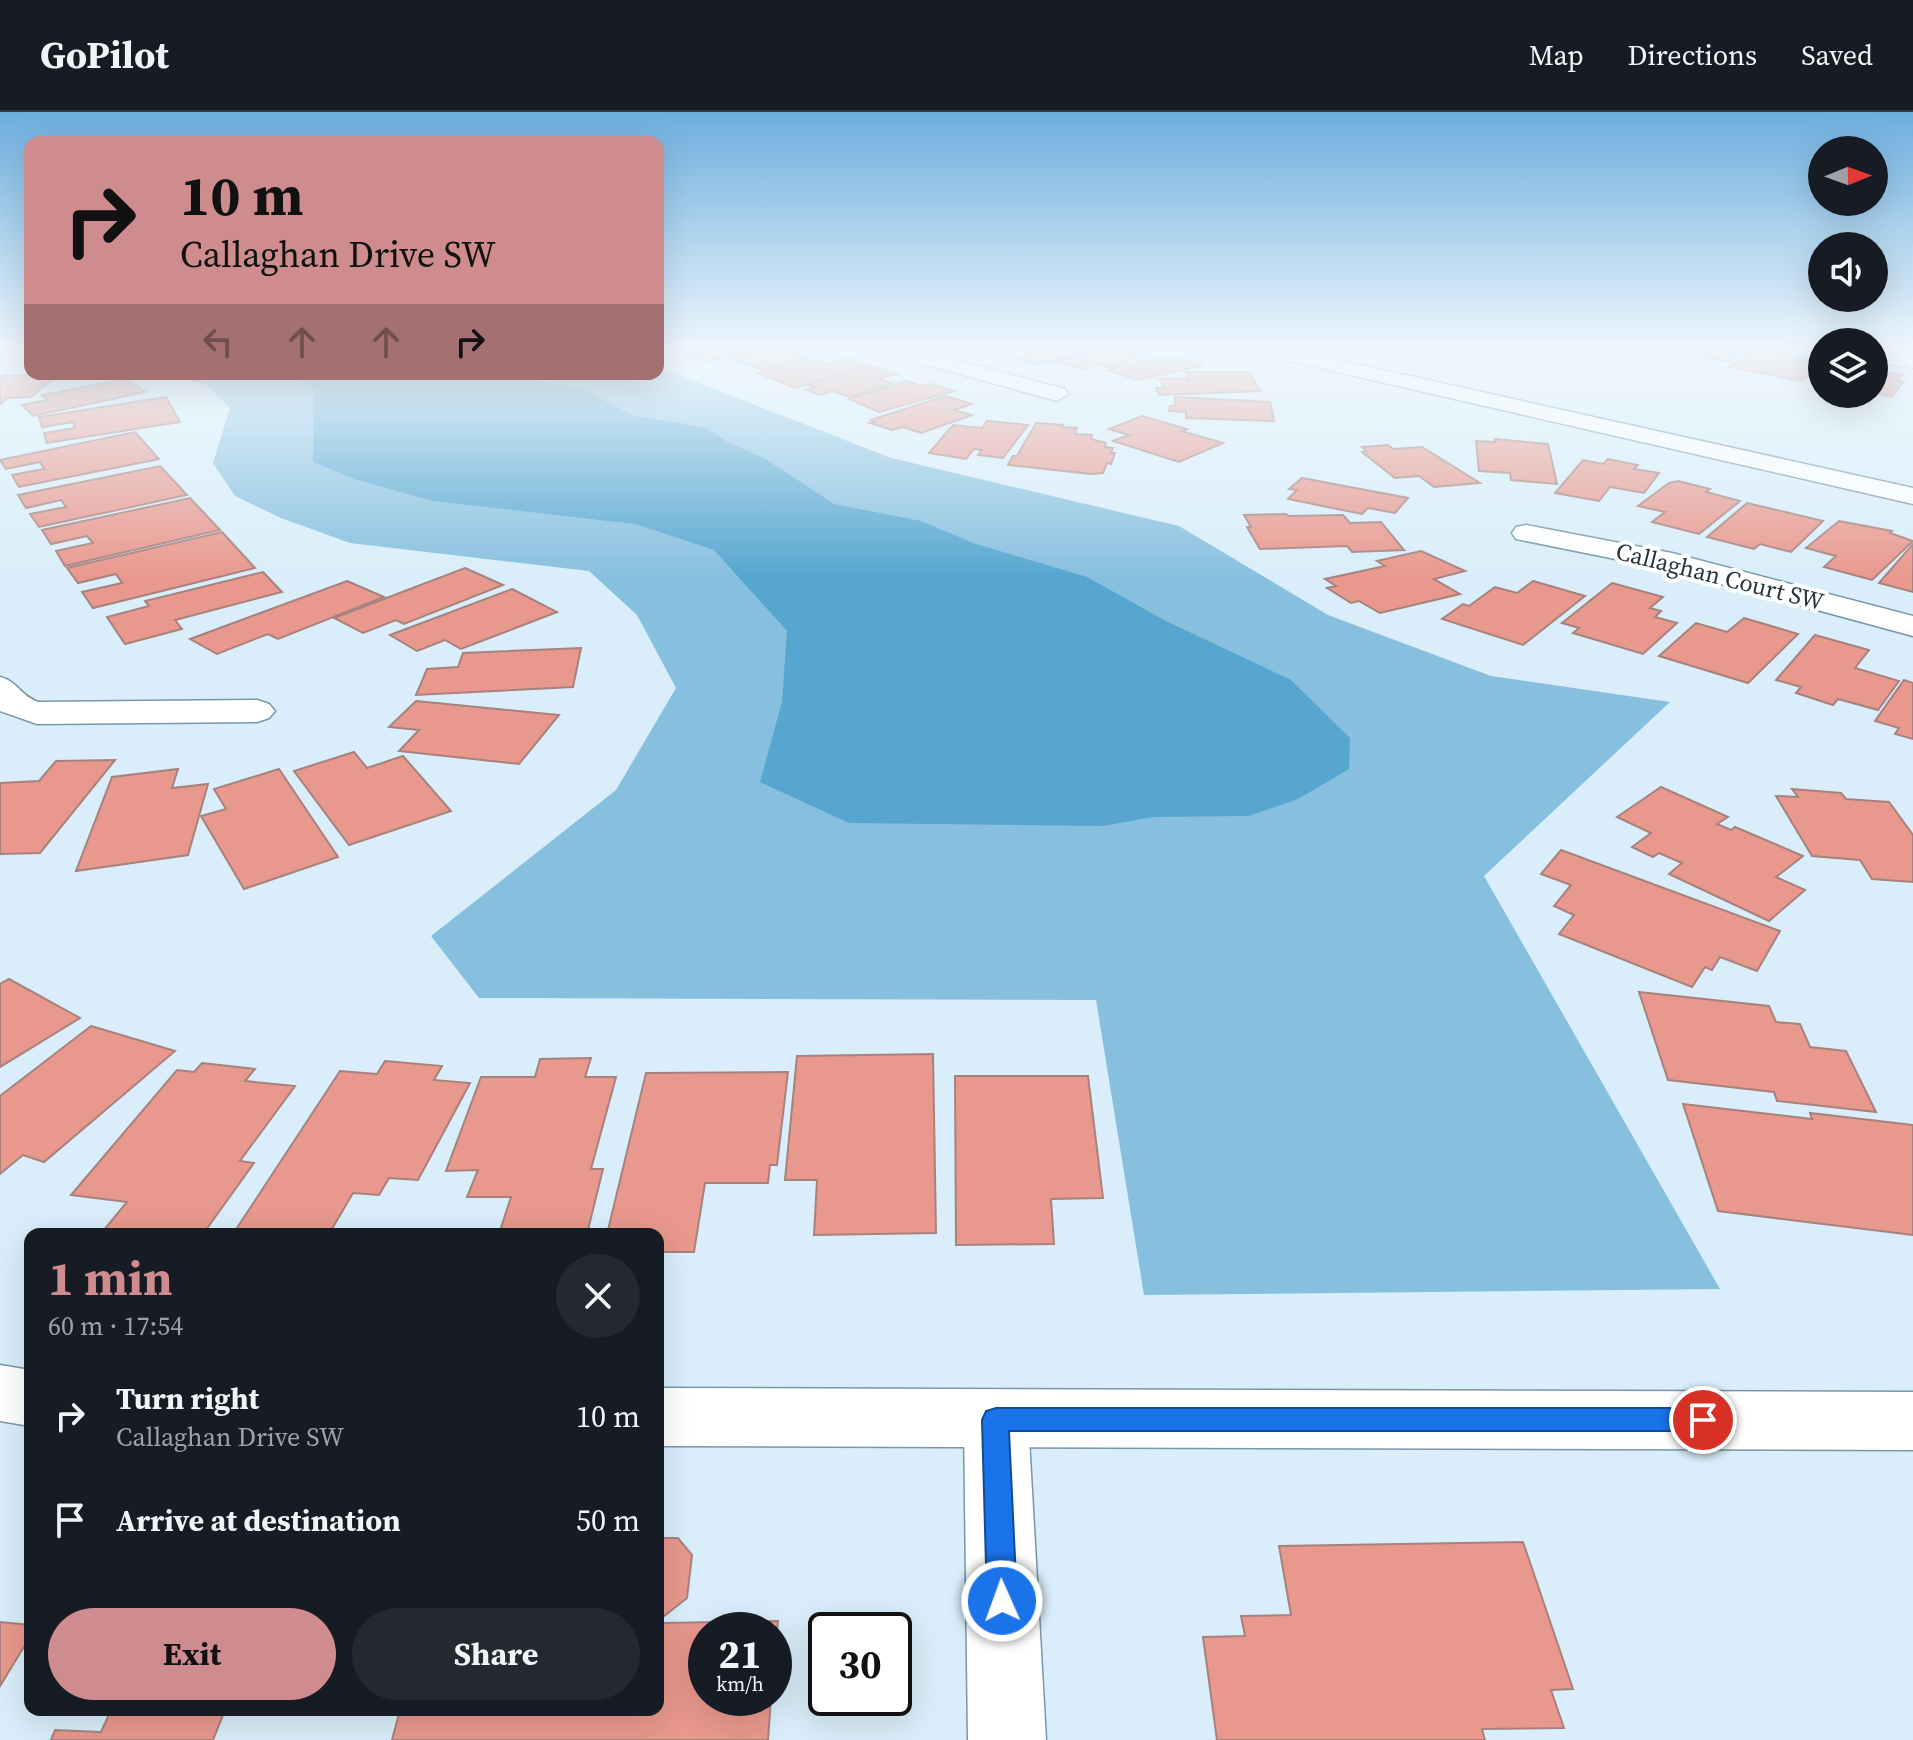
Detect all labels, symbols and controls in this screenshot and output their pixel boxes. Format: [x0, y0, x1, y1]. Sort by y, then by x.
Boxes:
text: GoPilot [40, 29, 169, 81]
text: Map [1529, 36, 1584, 74]
text: Directions [1628, 36, 1757, 74]
text: Saved [1801, 36, 1873, 74]
north arrow [1808, 136, 1888, 216]
map controls [1808, 136, 1888, 408]
text: 10 m [180, 157, 303, 234]
icon: right [48, 168, 152, 272]
text: Callaghan Drive SW [180, 230, 496, 279]
button: sound [1808, 232, 1888, 312]
icon: left [196, 320, 240, 364]
icon: ahead [280, 320, 324, 364]
icon: ahead [364, 320, 408, 364]
icon: right [448, 320, 492, 364]
button: layers [1808, 328, 1888, 408]
street label: Callaghan Court SW [1613, 534, 1827, 618]
text: 1 min [48, 1245, 173, 1311]
button: close [556, 1254, 640, 1338]
text: 60 m · 17:54 [48, 1308, 183, 1344]
text: Turn right [116, 1378, 259, 1419]
pin [1669, 1386, 1737, 1454]
icon: right [48, 1394, 92, 1438]
text: 10 m [576, 1396, 640, 1437]
icon: arrive [1681, 1398, 1725, 1442]
text: Callaghan Drive SW [116, 1419, 344, 1455]
icon: arrive [48, 1498, 92, 1542]
text: Arrive at destination [116, 1500, 401, 1541]
text: 50 m [576, 1500, 640, 1541]
position arrow [960, 1559, 1044, 1643]
button: Exit [48, 1608, 336, 1700]
button: Share [352, 1608, 640, 1700]
speed limit sign: 30 [808, 1612, 912, 1716]
text: 21 [718, 1627, 762, 1681]
text: km/h [716, 1670, 764, 1698]

